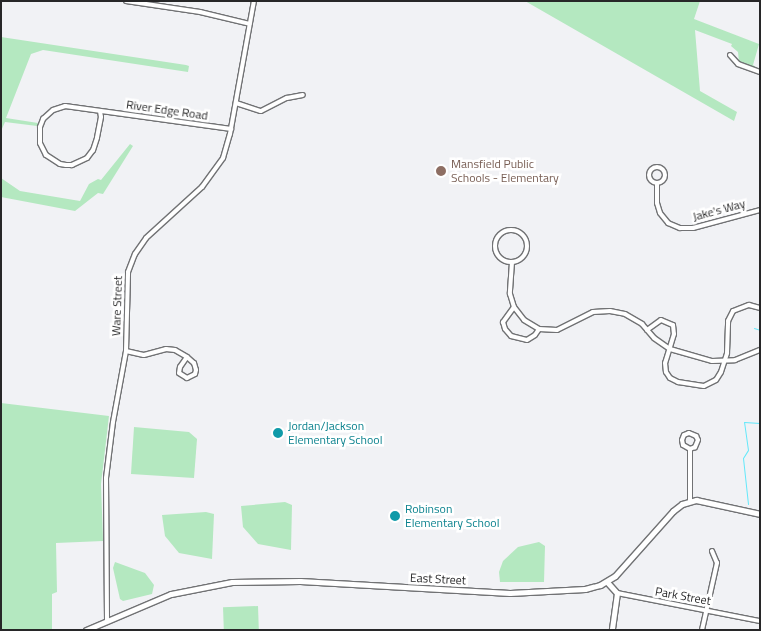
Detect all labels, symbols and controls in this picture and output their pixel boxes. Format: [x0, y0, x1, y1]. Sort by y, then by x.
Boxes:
street label: River Edge Road [125, 97, 209, 123]
place label: Mansfield Public Schools - Elementary [451, 157, 559, 185]
marker: Mansfield Public Schools - Elementary [435, 165, 447, 177]
street label: Jake's Way [691, 196, 747, 224]
street label: Ware Street [109, 276, 125, 336]
place label: Jordan/Jackson Elementary School [288, 419, 382, 447]
marker: Jordan/Jackson Elementary School [272, 427, 284, 439]
place label: Robinson Elementary School [405, 502, 499, 530]
marker: Robinson Elementary School [389, 510, 401, 522]
street label: East Street [410, 570, 466, 588]
street label: Park Street [654, 584, 712, 608]

